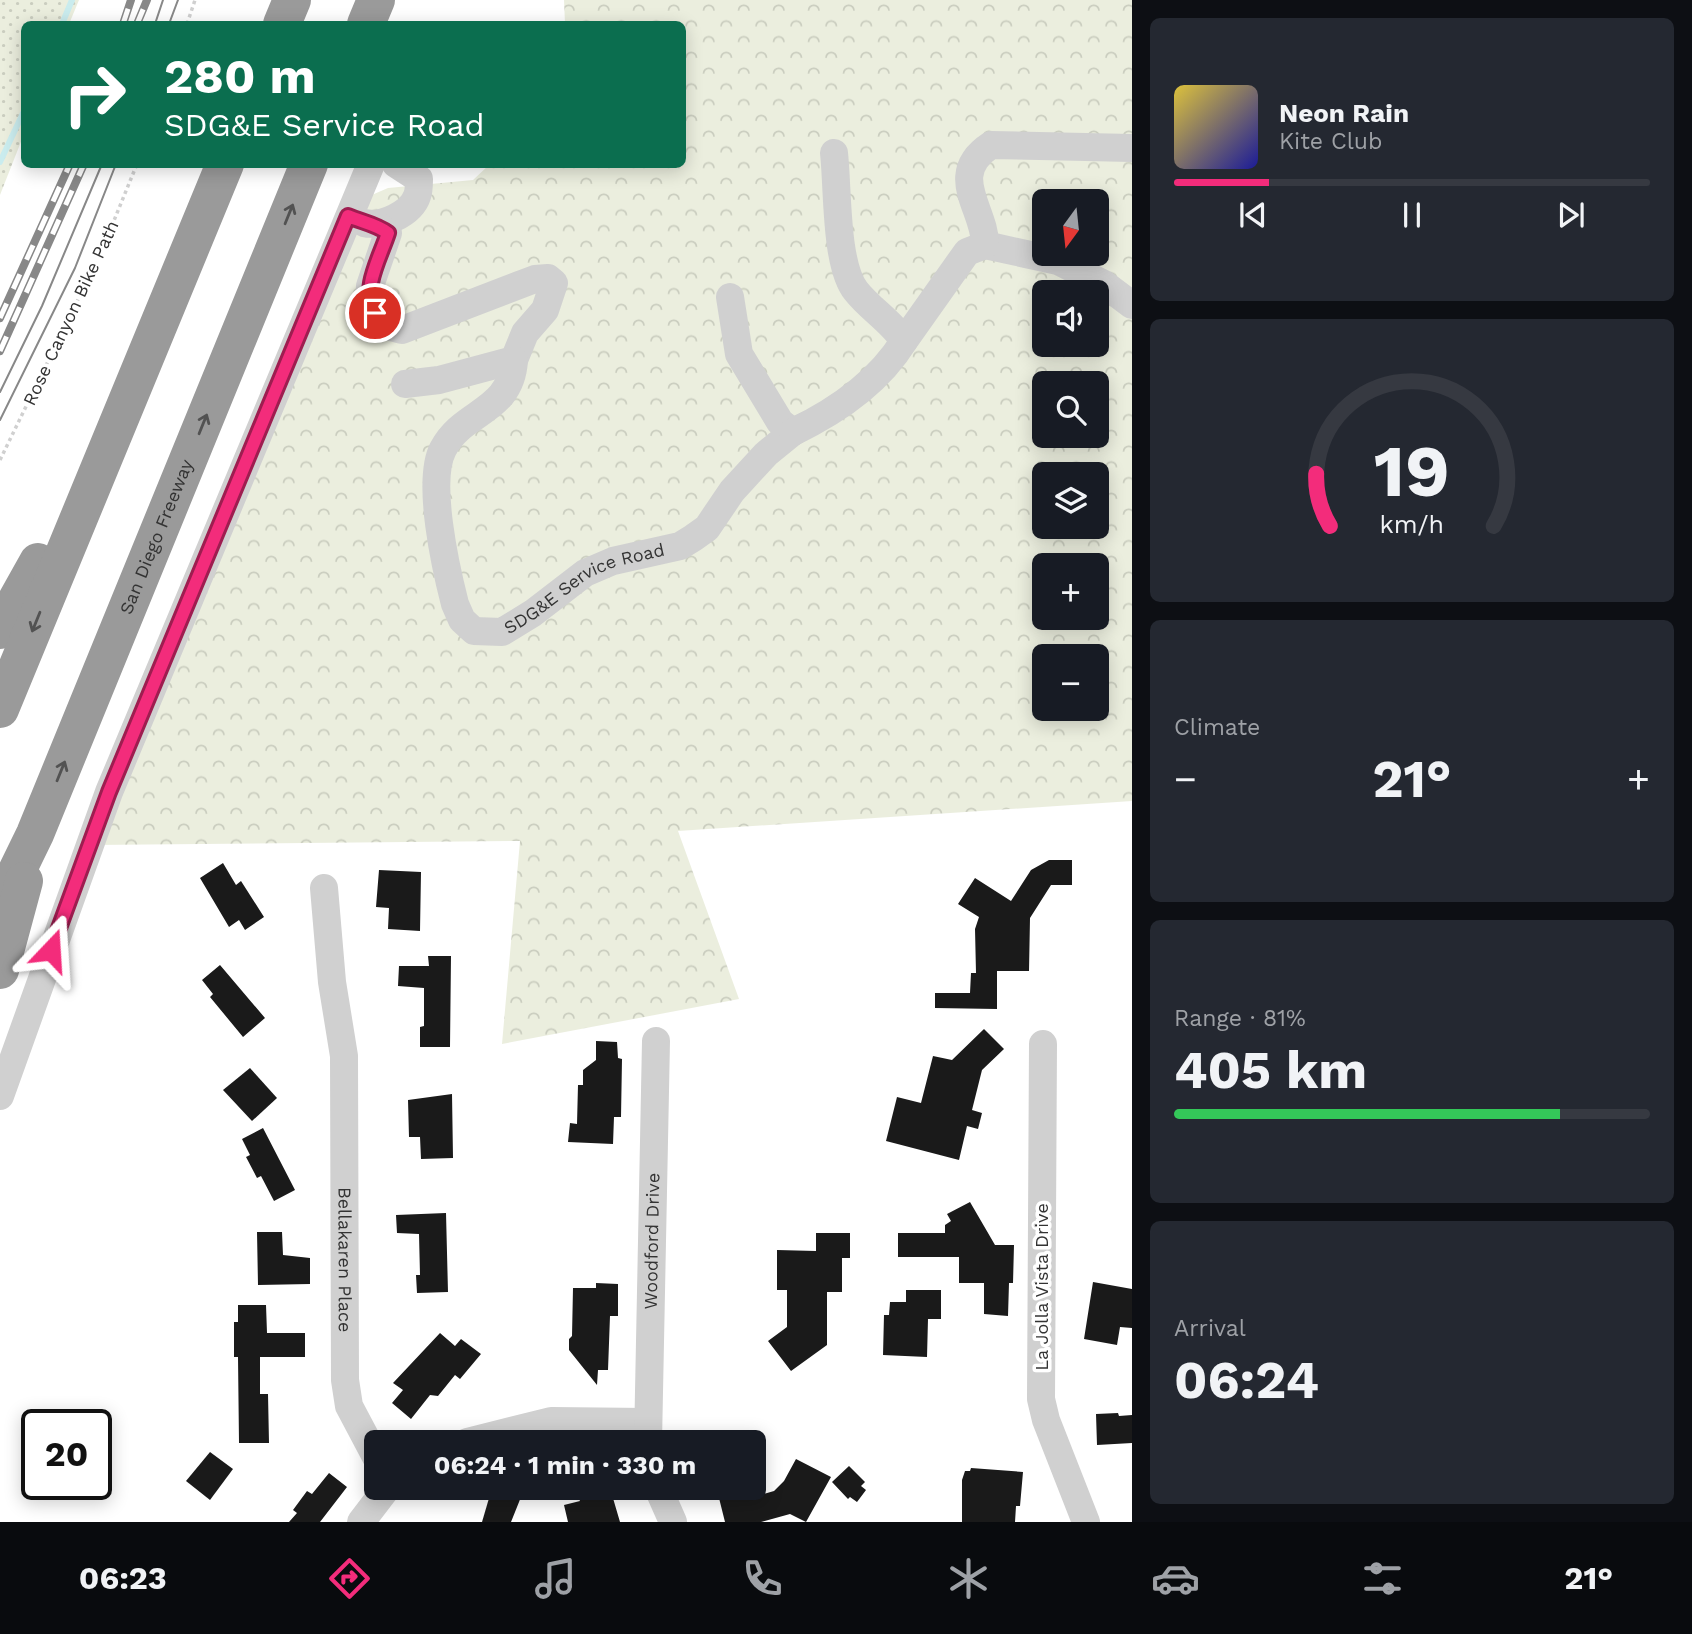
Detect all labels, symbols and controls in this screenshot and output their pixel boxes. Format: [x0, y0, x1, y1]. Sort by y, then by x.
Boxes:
text: 280 m [164, 47, 316, 105]
icon: right [49, 49, 140, 140]
text: Neon Rain [1279, 98, 1409, 128]
text: SDG&E Service Road [164, 106, 485, 144]
text: Kite Club [1279, 128, 1382, 155]
north arrow [1032, 189, 1110, 266]
map controls [1032, 189, 1109, 721]
icon: previous [1234, 196, 1272, 234]
icon: pause [1393, 196, 1431, 234]
icon: next [1552, 196, 1590, 234]
one-way arrow [283, 203, 296, 225]
street label: Rose Canyon Bike Path [18, 217, 123, 409]
button: sound [1032, 280, 1109, 357]
pin [345, 283, 405, 343]
icon: arrive [356, 294, 394, 332]
button: search [1032, 371, 1109, 448]
one-way arrow [197, 414, 210, 436]
text: 19 [1374, 429, 1450, 515]
street label: San Diego Freeway [115, 456, 197, 617]
button: layers [1032, 462, 1109, 539]
text: km/h [1380, 510, 1444, 539]
street label: SDG&E Service Road [500, 539, 666, 638]
button: + [1032, 553, 1109, 630]
one-way arrow [29, 610, 42, 632]
button: − [1032, 644, 1109, 721]
text: Climate [1174, 714, 1260, 741]
text: 21° [1372, 749, 1452, 810]
text: − [1174, 757, 1197, 801]
text: + [1627, 757, 1650, 801]
one-way arrow [56, 761, 69, 783]
position arrow [14, 913, 88, 987]
text: Range · 81% [1174, 1005, 1306, 1032]
text: 405 km [1174, 1040, 1367, 1101]
street label: Woodford Drive [640, 1173, 663, 1310]
street label: Bellakaren Place [334, 1187, 356, 1333]
street label: La Jolla Vista Drive [1031, 1203, 1052, 1371]
text: Arrival [1174, 1315, 1246, 1342]
text: 06:24 [1174, 1350, 1319, 1411]
speed limit sign: 20 [21, 1409, 112, 1500]
text: 06:24 · 1 min · 330 m [434, 1450, 696, 1480]
icon: directions [325, 1554, 374, 1603]
icon: music [531, 1554, 580, 1603]
icon: phone [738, 1554, 787, 1603]
icon: climate [944, 1554, 993, 1603]
icon: car [1151, 1554, 1200, 1603]
icon: filters [1358, 1554, 1407, 1603]
text: 06:23 [79, 1559, 167, 1597]
text: 21° [1564, 1559, 1613, 1597]

